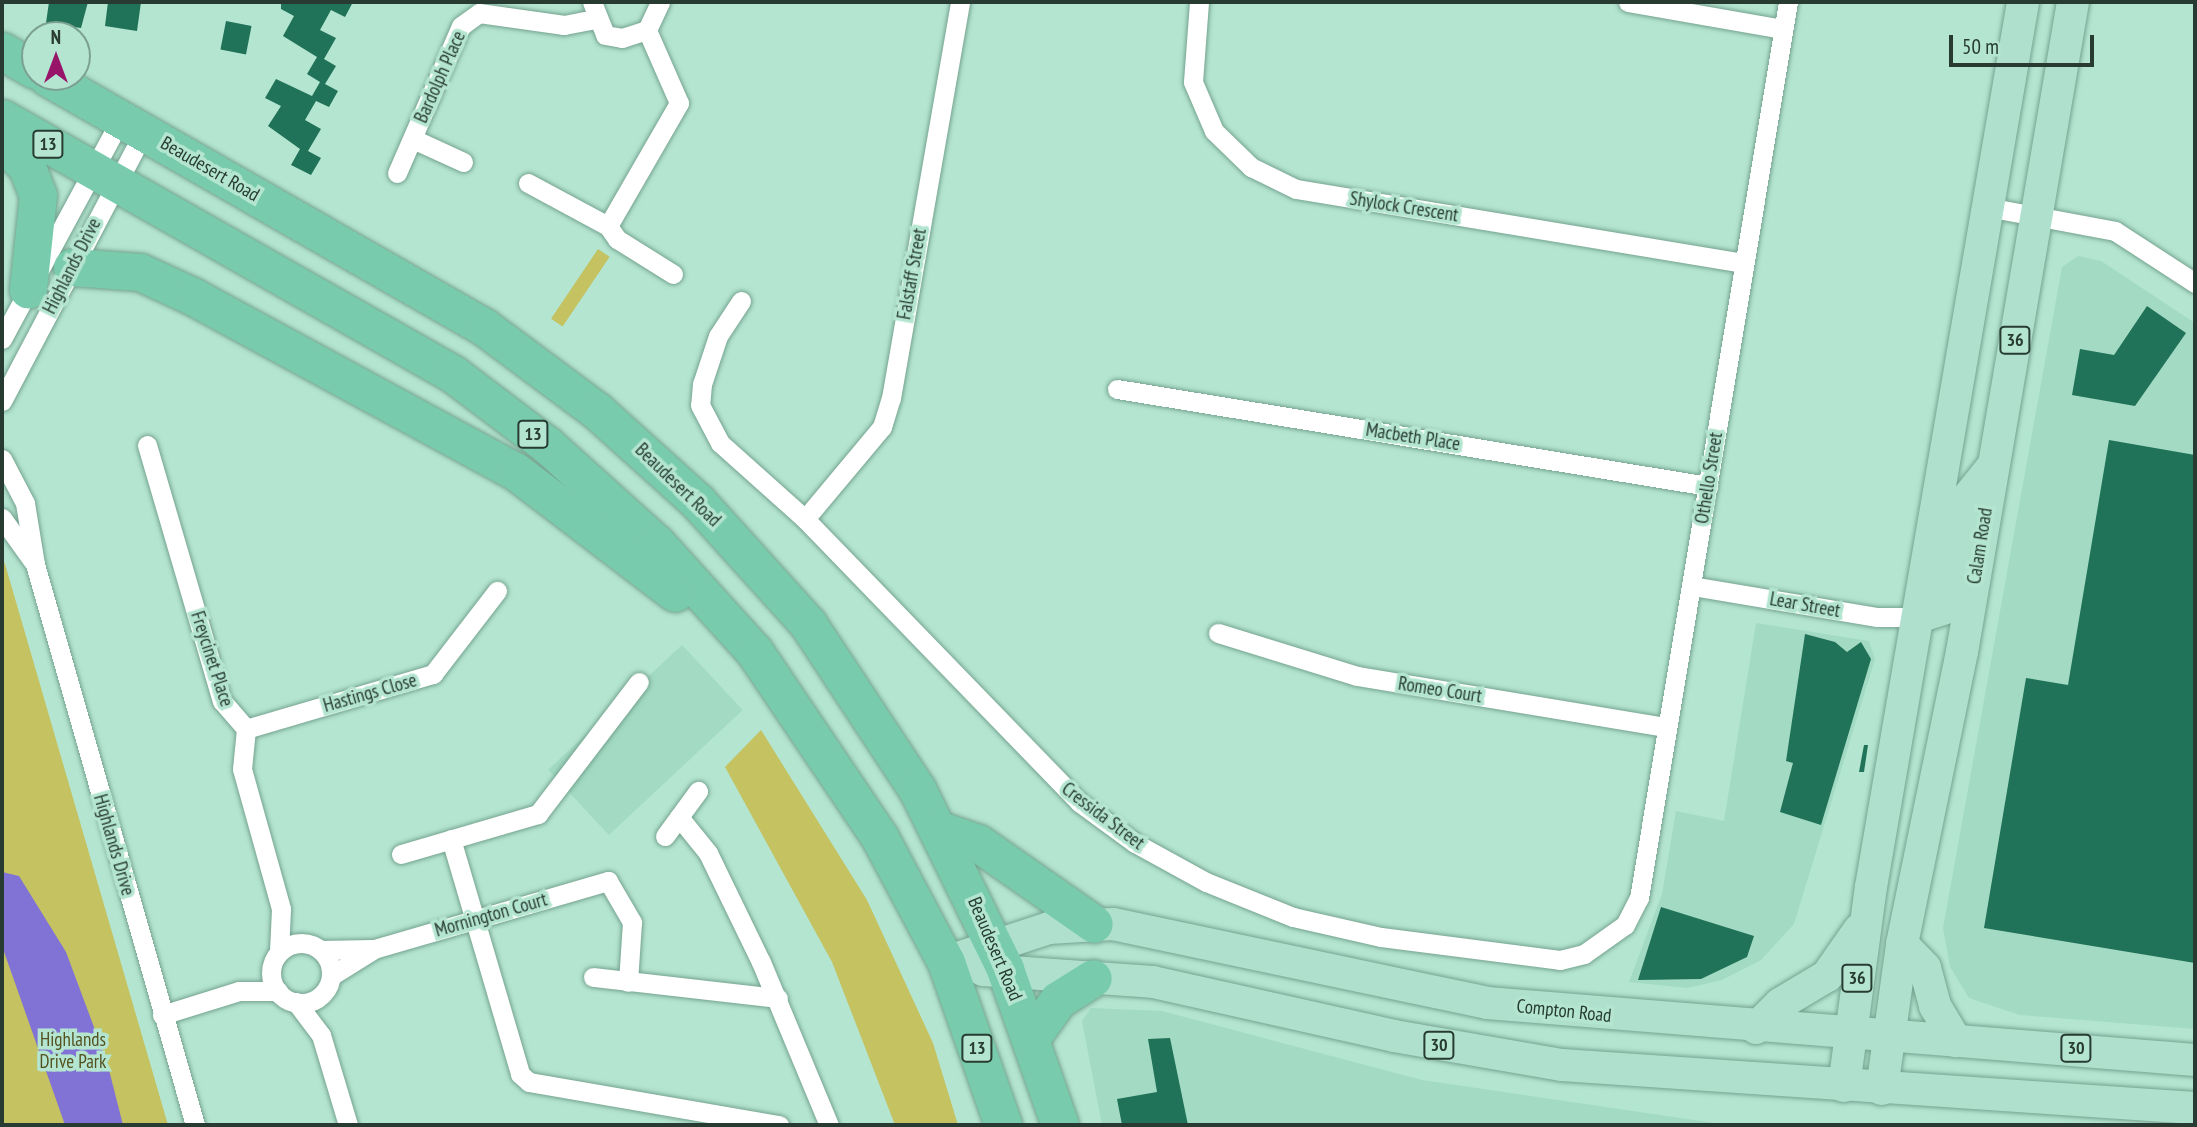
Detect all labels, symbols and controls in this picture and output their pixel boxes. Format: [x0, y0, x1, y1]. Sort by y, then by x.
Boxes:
north arrow [21, 21, 91, 91]
scale bar [1952, 21, 2097, 65]
text: N [51, 25, 61, 49]
street label: Bardolph Place [410, 28, 470, 126]
text: 50 m [1962, 33, 1999, 60]
road number: 13 [32, 130, 64, 159]
street label: Beaudesert Road [157, 132, 263, 206]
street label: Shylock Crescent [1348, 187, 1460, 227]
street label: Highlands Drive [38, 214, 106, 318]
street label: Falstaff Street [893, 227, 931, 321]
road number: 36 [1999, 326, 2031, 354]
street label: Macbeth Place [1364, 418, 1462, 456]
road number: 13 [517, 420, 549, 448]
street label: Othello Street [1691, 431, 1727, 525]
street label: Beaudesert Road [630, 438, 726, 532]
street label: Calam Road [1963, 506, 1997, 586]
street label: Lear Street [1768, 588, 1842, 622]
street label: Freycinet Place [186, 608, 238, 710]
street label: Hastings Close [321, 669, 419, 717]
street label: Romeo Court [1397, 672, 1483, 708]
street label: Cressida Street [1057, 778, 1149, 854]
street label: Highlands Drive [89, 792, 139, 898]
street label: Mornington Court [432, 888, 550, 942]
street label: Beaudesert Road [963, 894, 1027, 1004]
road number: 36 [1841, 964, 1873, 993]
street label: Compton Road [1516, 995, 1612, 1027]
park label: Highlands Drive Park [40, 1029, 106, 1073]
road number: 30 [1423, 1030, 1455, 1060]
road number: 13 [961, 1034, 993, 1063]
road number: 30 [2060, 1034, 2092, 1063]

